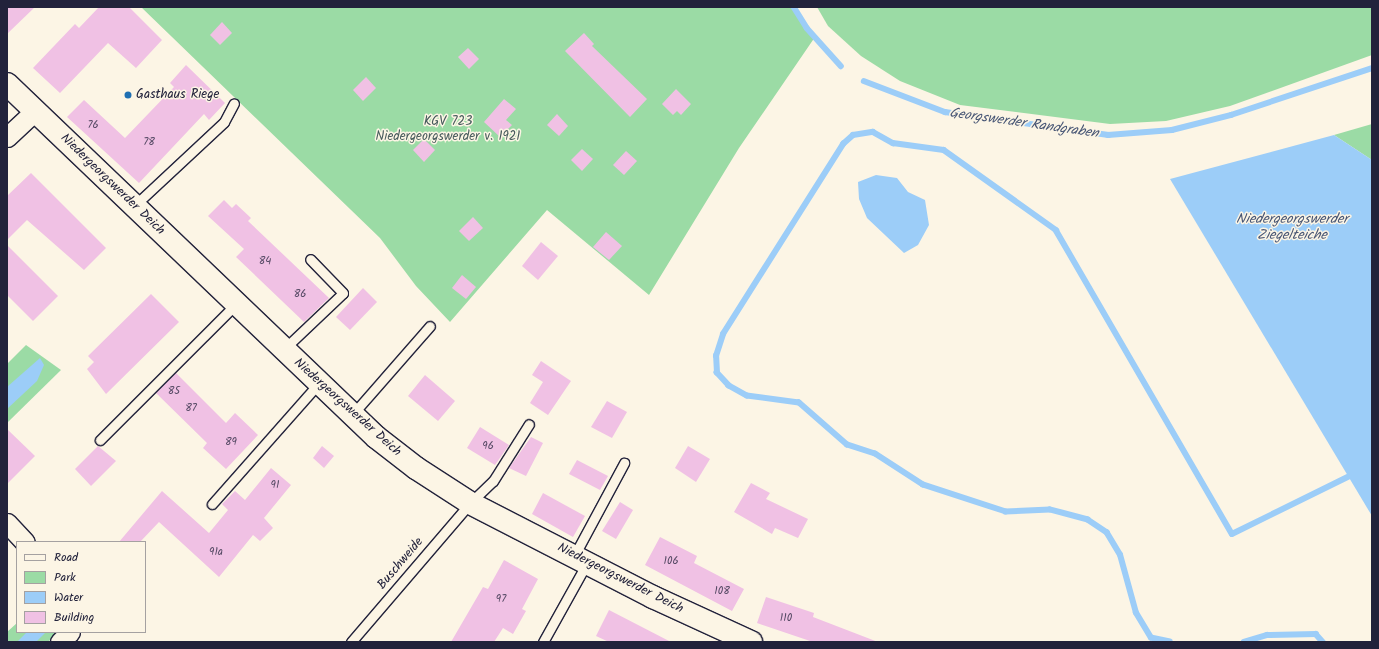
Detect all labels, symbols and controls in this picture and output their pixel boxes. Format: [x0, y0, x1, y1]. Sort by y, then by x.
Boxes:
place label: Gasthaus Riege [136, 87, 219, 103]
marker: Gasthaus Riege [123, 90, 133, 100]
water label: Georgswerder Randgraben [948, 104, 1100, 142]
park label: KGV 723 Niedergeorgswerder v. 1921 [376, 115, 520, 146]
house number: 76 [87, 118, 99, 132]
street label: Niedergeorgswerder Deich [57, 131, 167, 239]
house number: 78 [143, 135, 155, 149]
water label: Niedergeorgswerder Ziegelteiche [1236, 211, 1348, 244]
house number: 84 [259, 254, 271, 268]
house number: 86 [294, 287, 306, 301]
street label: Niedergeorgswerder Deich [290, 356, 404, 460]
house number: 85 [168, 384, 180, 398]
house number: 87 [185, 401, 197, 415]
house number: 89 [225, 435, 237, 449]
house number: 96 [482, 439, 494, 453]
house number: 91 [271, 478, 279, 492]
street label: Buschweide [375, 535, 427, 593]
street label: Niedergeorgswerder Deich [554, 540, 686, 618]
legend [16, 541, 146, 633]
house number: 91a [209, 545, 223, 559]
text: Road [54, 548, 78, 567]
house number: 106 [663, 554, 679, 568]
text: Park [54, 568, 76, 587]
house number: 108 [714, 584, 730, 598]
text: Water [54, 588, 83, 607]
house number: 97 [496, 592, 506, 606]
text: Building [54, 608, 94, 627]
house number: 110 [780, 611, 792, 625]

